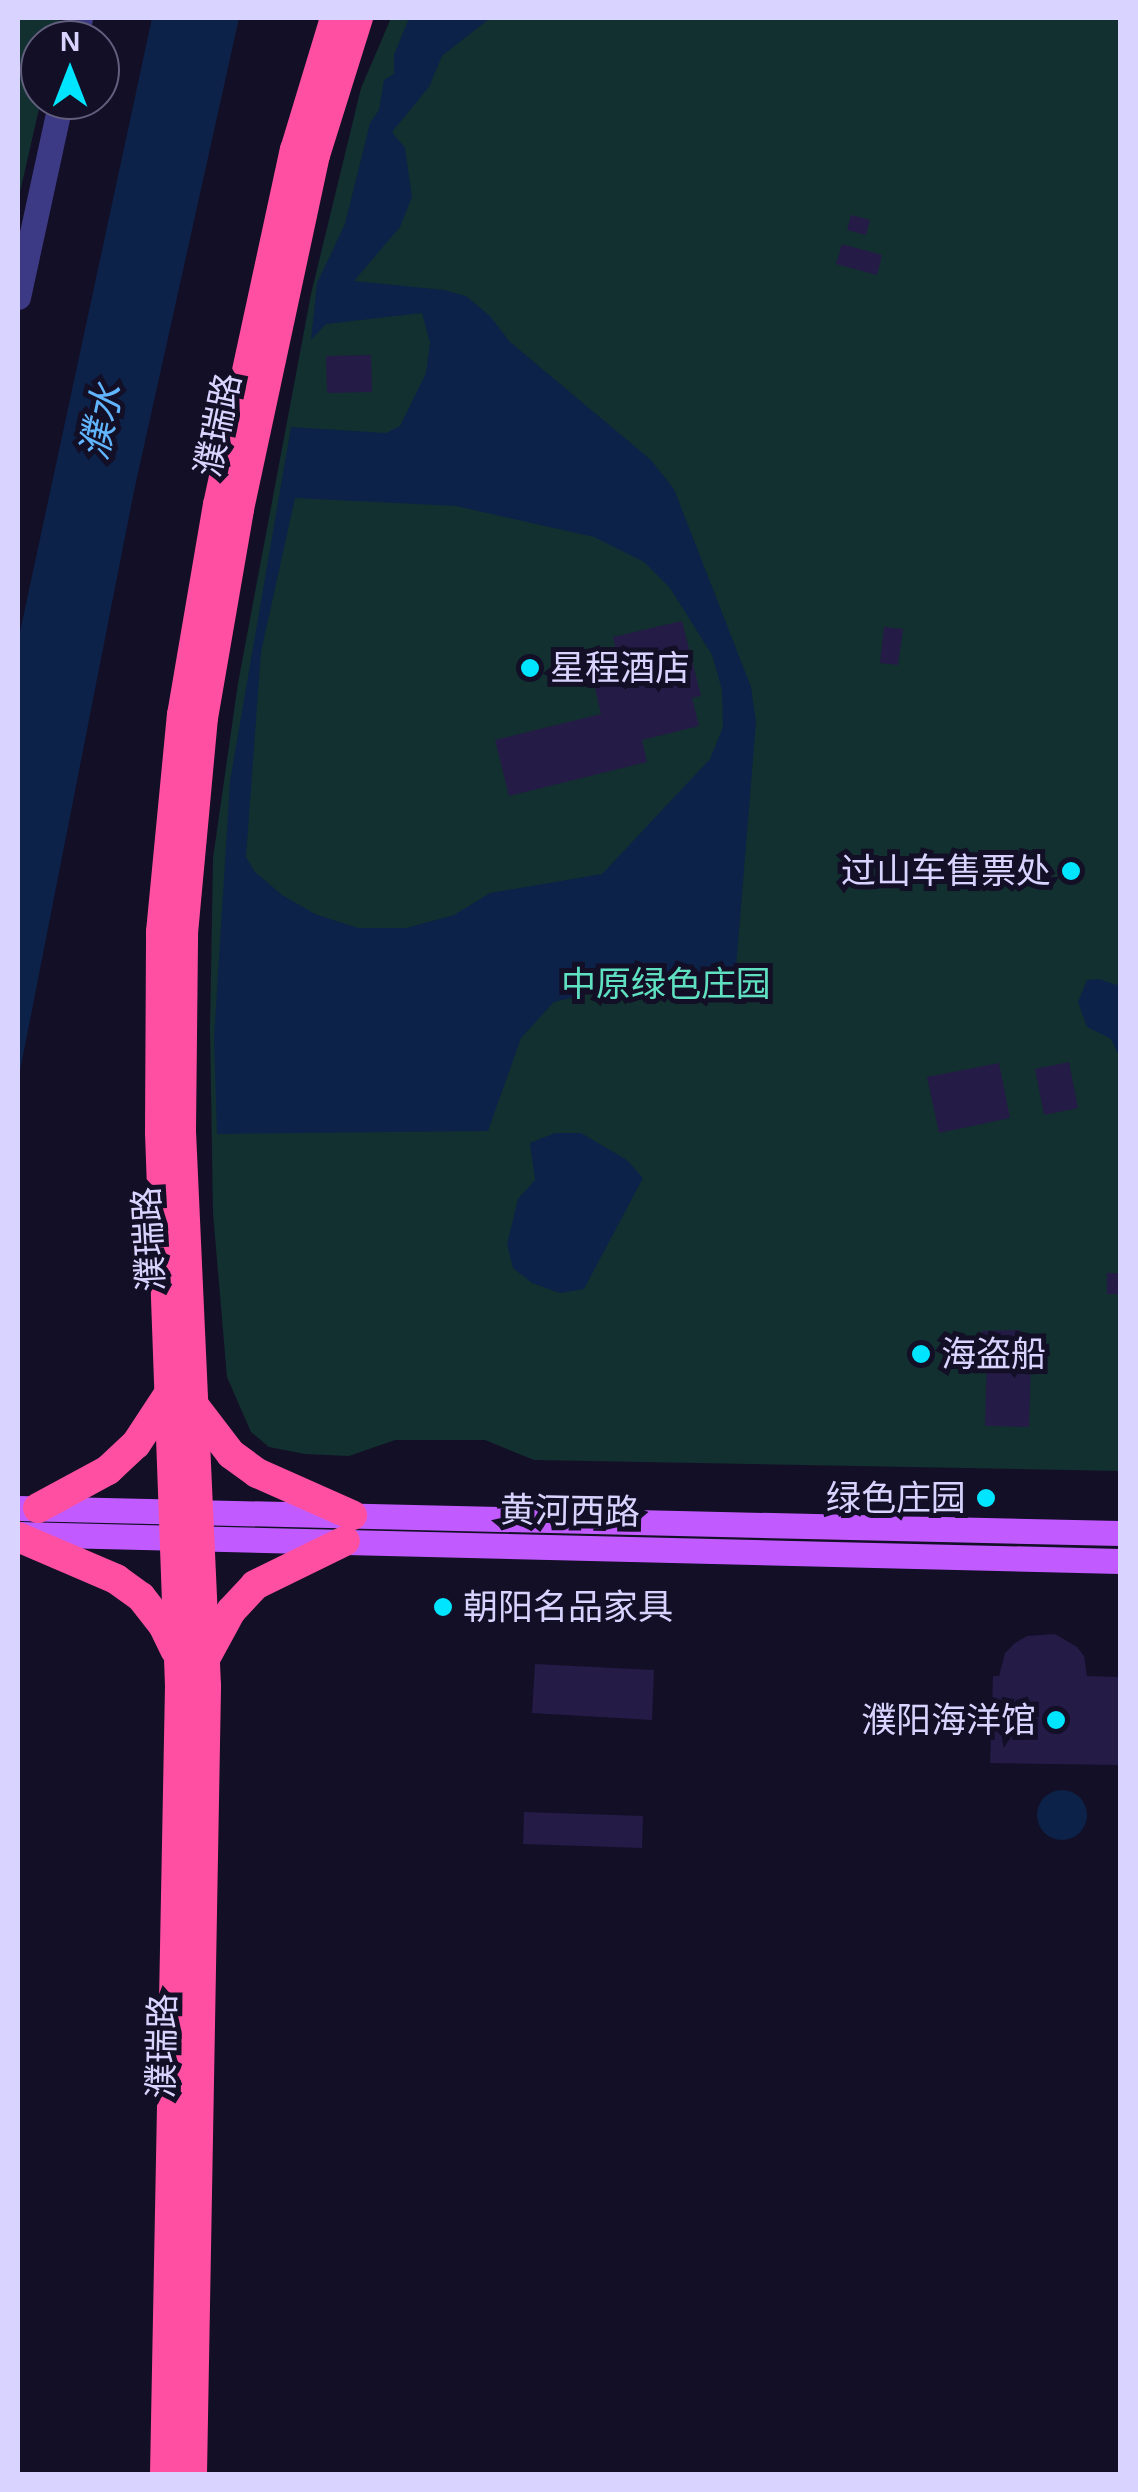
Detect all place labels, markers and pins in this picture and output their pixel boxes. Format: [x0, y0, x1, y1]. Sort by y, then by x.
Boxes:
place label: 星程酒店 [550, 647, 690, 689]
marker: 星程酒店 [519, 657, 541, 679]
place label: 过山车售票处 [841, 850, 1051, 892]
marker: 过山车售票处 [1060, 860, 1082, 882]
place label: 海盗船 [941, 1333, 1046, 1375]
marker: 海盗船 [910, 1343, 932, 1365]
place label: 绿色庄园 [826, 1477, 966, 1519]
marker: 绿色庄园 [975, 1487, 997, 1509]
place label: 朝阳名品家具 [463, 1586, 673, 1628]
marker: 朝阳名品家具 [432, 1596, 454, 1618]
place label: 濮阳海洋馆 [861, 1699, 1036, 1741]
marker: 濮阳海洋馆 [1045, 1709, 1067, 1731]

